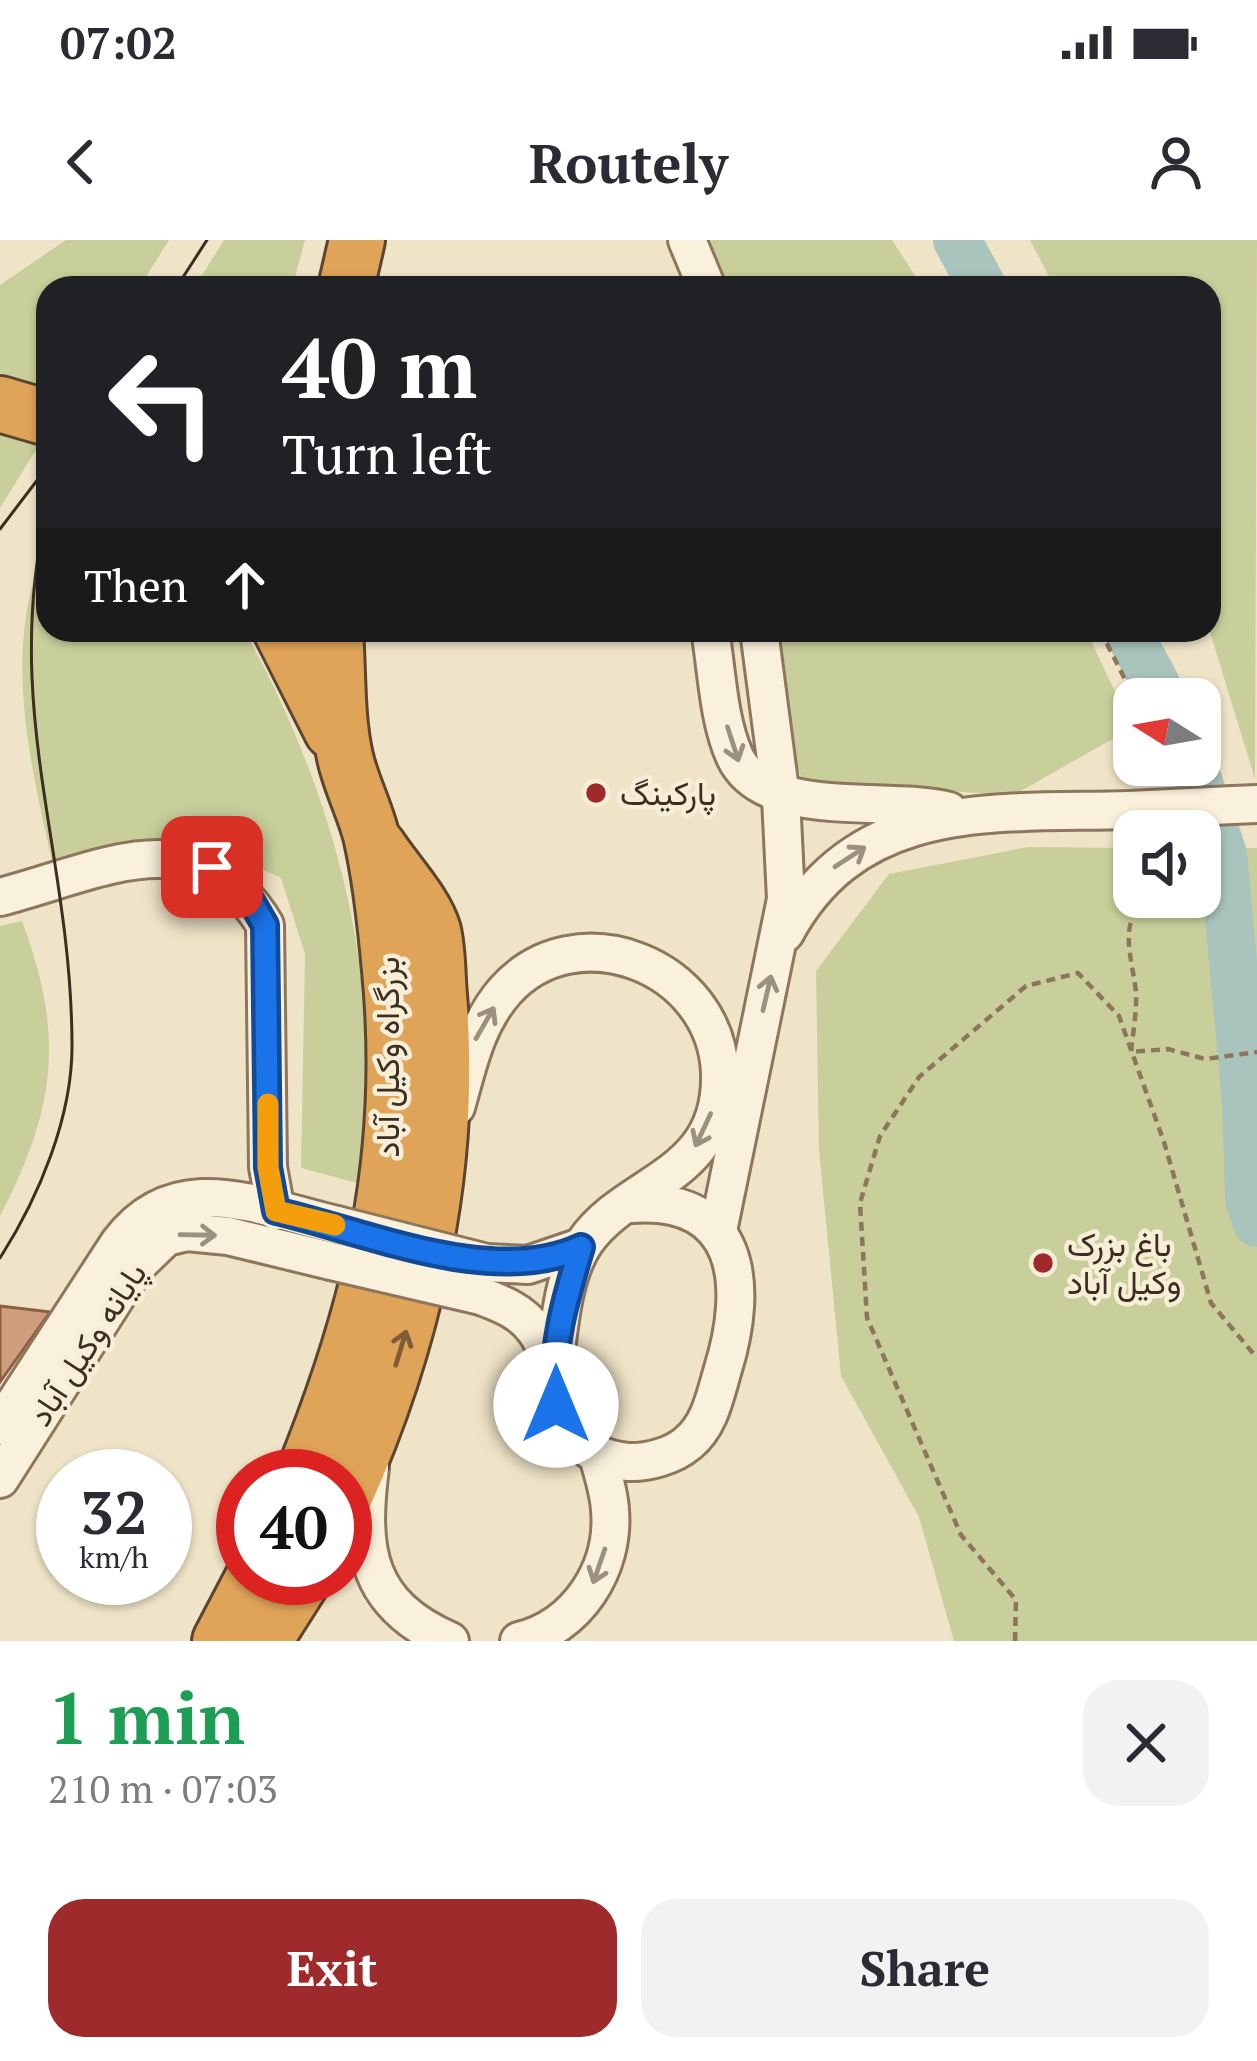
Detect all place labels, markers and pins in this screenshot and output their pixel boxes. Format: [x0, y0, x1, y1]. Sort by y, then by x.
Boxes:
place label: پارکینگ [620, 771, 716, 816]
marker: پارکینگ [583, 780, 609, 806]
pin [161, 816, 263, 918]
place label: باغ بزرک وکیل آباد [1067, 1222, 1181, 1303]
marker: باغ بزرک وکیل آباد [1030, 1250, 1056, 1276]

